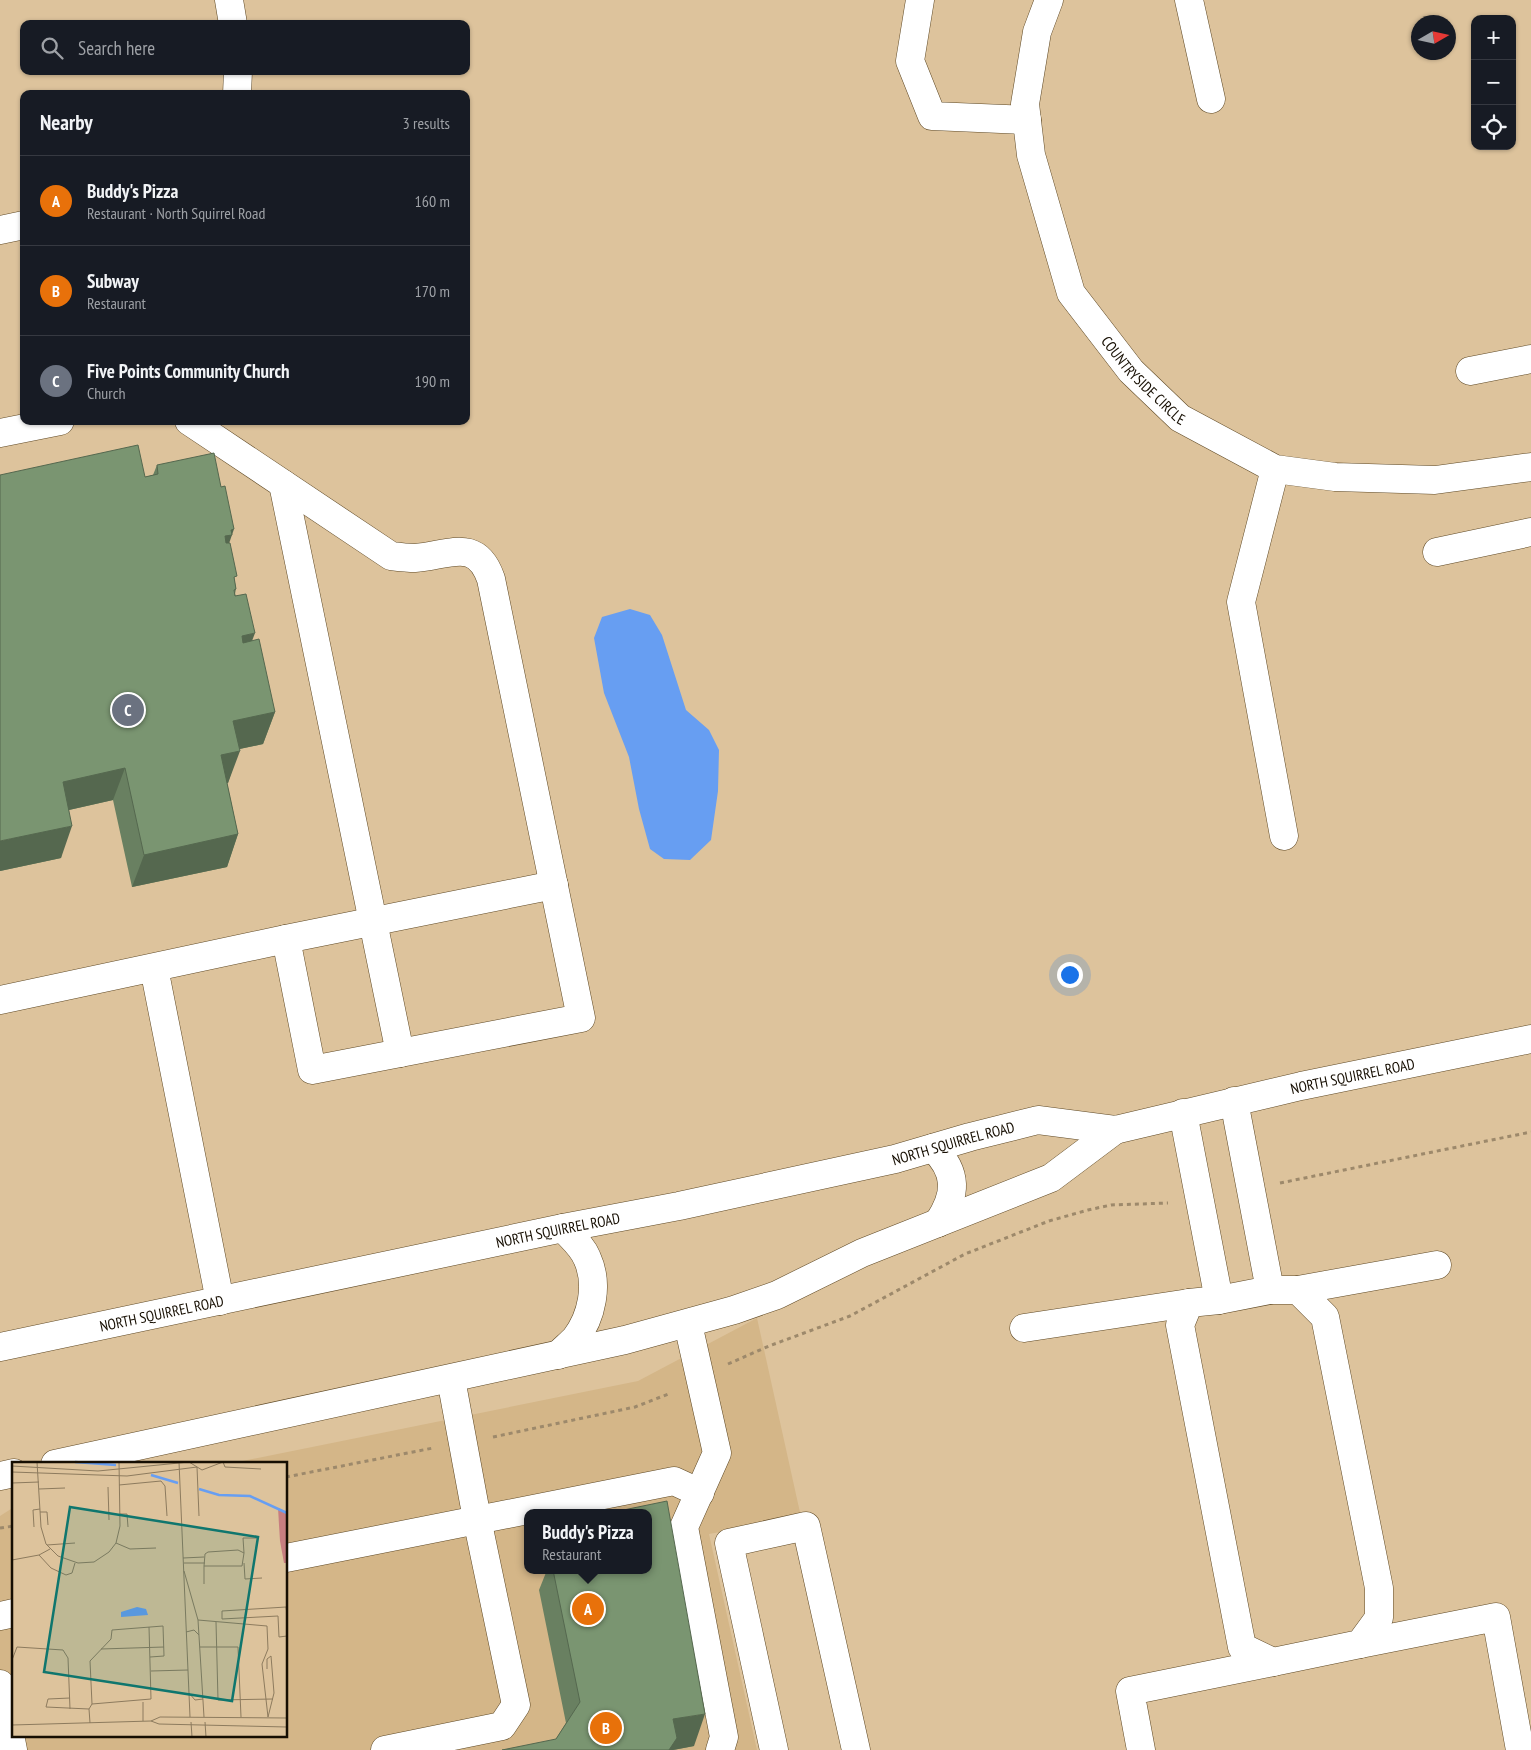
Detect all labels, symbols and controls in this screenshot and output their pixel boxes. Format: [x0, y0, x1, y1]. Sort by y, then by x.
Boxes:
north arrow [1411, 15, 1456, 60]
map controls [1471, 15, 1516, 150]
button: + [1471, 15, 1516, 60]
search box [20, 20, 470, 75]
icon: search [38, 34, 66, 62]
text: Search here [78, 36, 155, 60]
button: − [1471, 60, 1516, 105]
button: locate [1471, 105, 1516, 150]
text: Nearby [40, 109, 93, 136]
text: 3 results [403, 113, 450, 133]
text: Buddy's Pizza [87, 179, 178, 203]
text: A [52, 191, 60, 211]
text: 160 m [415, 191, 450, 211]
text: Restaurant · North Squirrel Road [87, 203, 265, 223]
text: Subway [87, 269, 139, 293]
text: B [52, 281, 60, 301]
text: 170 m [415, 281, 450, 301]
text: Restaurant [87, 293, 146, 313]
street label: COUNTRYSIDE CIRCLE [1098, 332, 1189, 429]
text: Five Points Community Church [87, 359, 290, 383]
text: C [52, 371, 60, 391]
text: 190 m [415, 371, 450, 391]
text: Church [87, 383, 125, 403]
pin: C [112, 691, 144, 729]
your location [1057, 962, 1083, 988]
street label: NORTH SQUIRREL ROAD [1288, 1054, 1416, 1098]
street label: NORTH SQUIRREL ROAD [890, 1117, 1016, 1169]
street label: NORTH SQUIRREL ROAD [494, 1208, 622, 1251]
street label: NORTH SQUIRREL ROAD [98, 1291, 225, 1335]
inset map [12, 1462, 288, 1738]
popup [524, 1509, 652, 1574]
text: Buddy's Pizza [542, 1520, 634, 1544]
text: Restaurant [542, 1544, 601, 1564]
pin: A [572, 1590, 604, 1628]
pin: B [590, 1709, 622, 1747]

